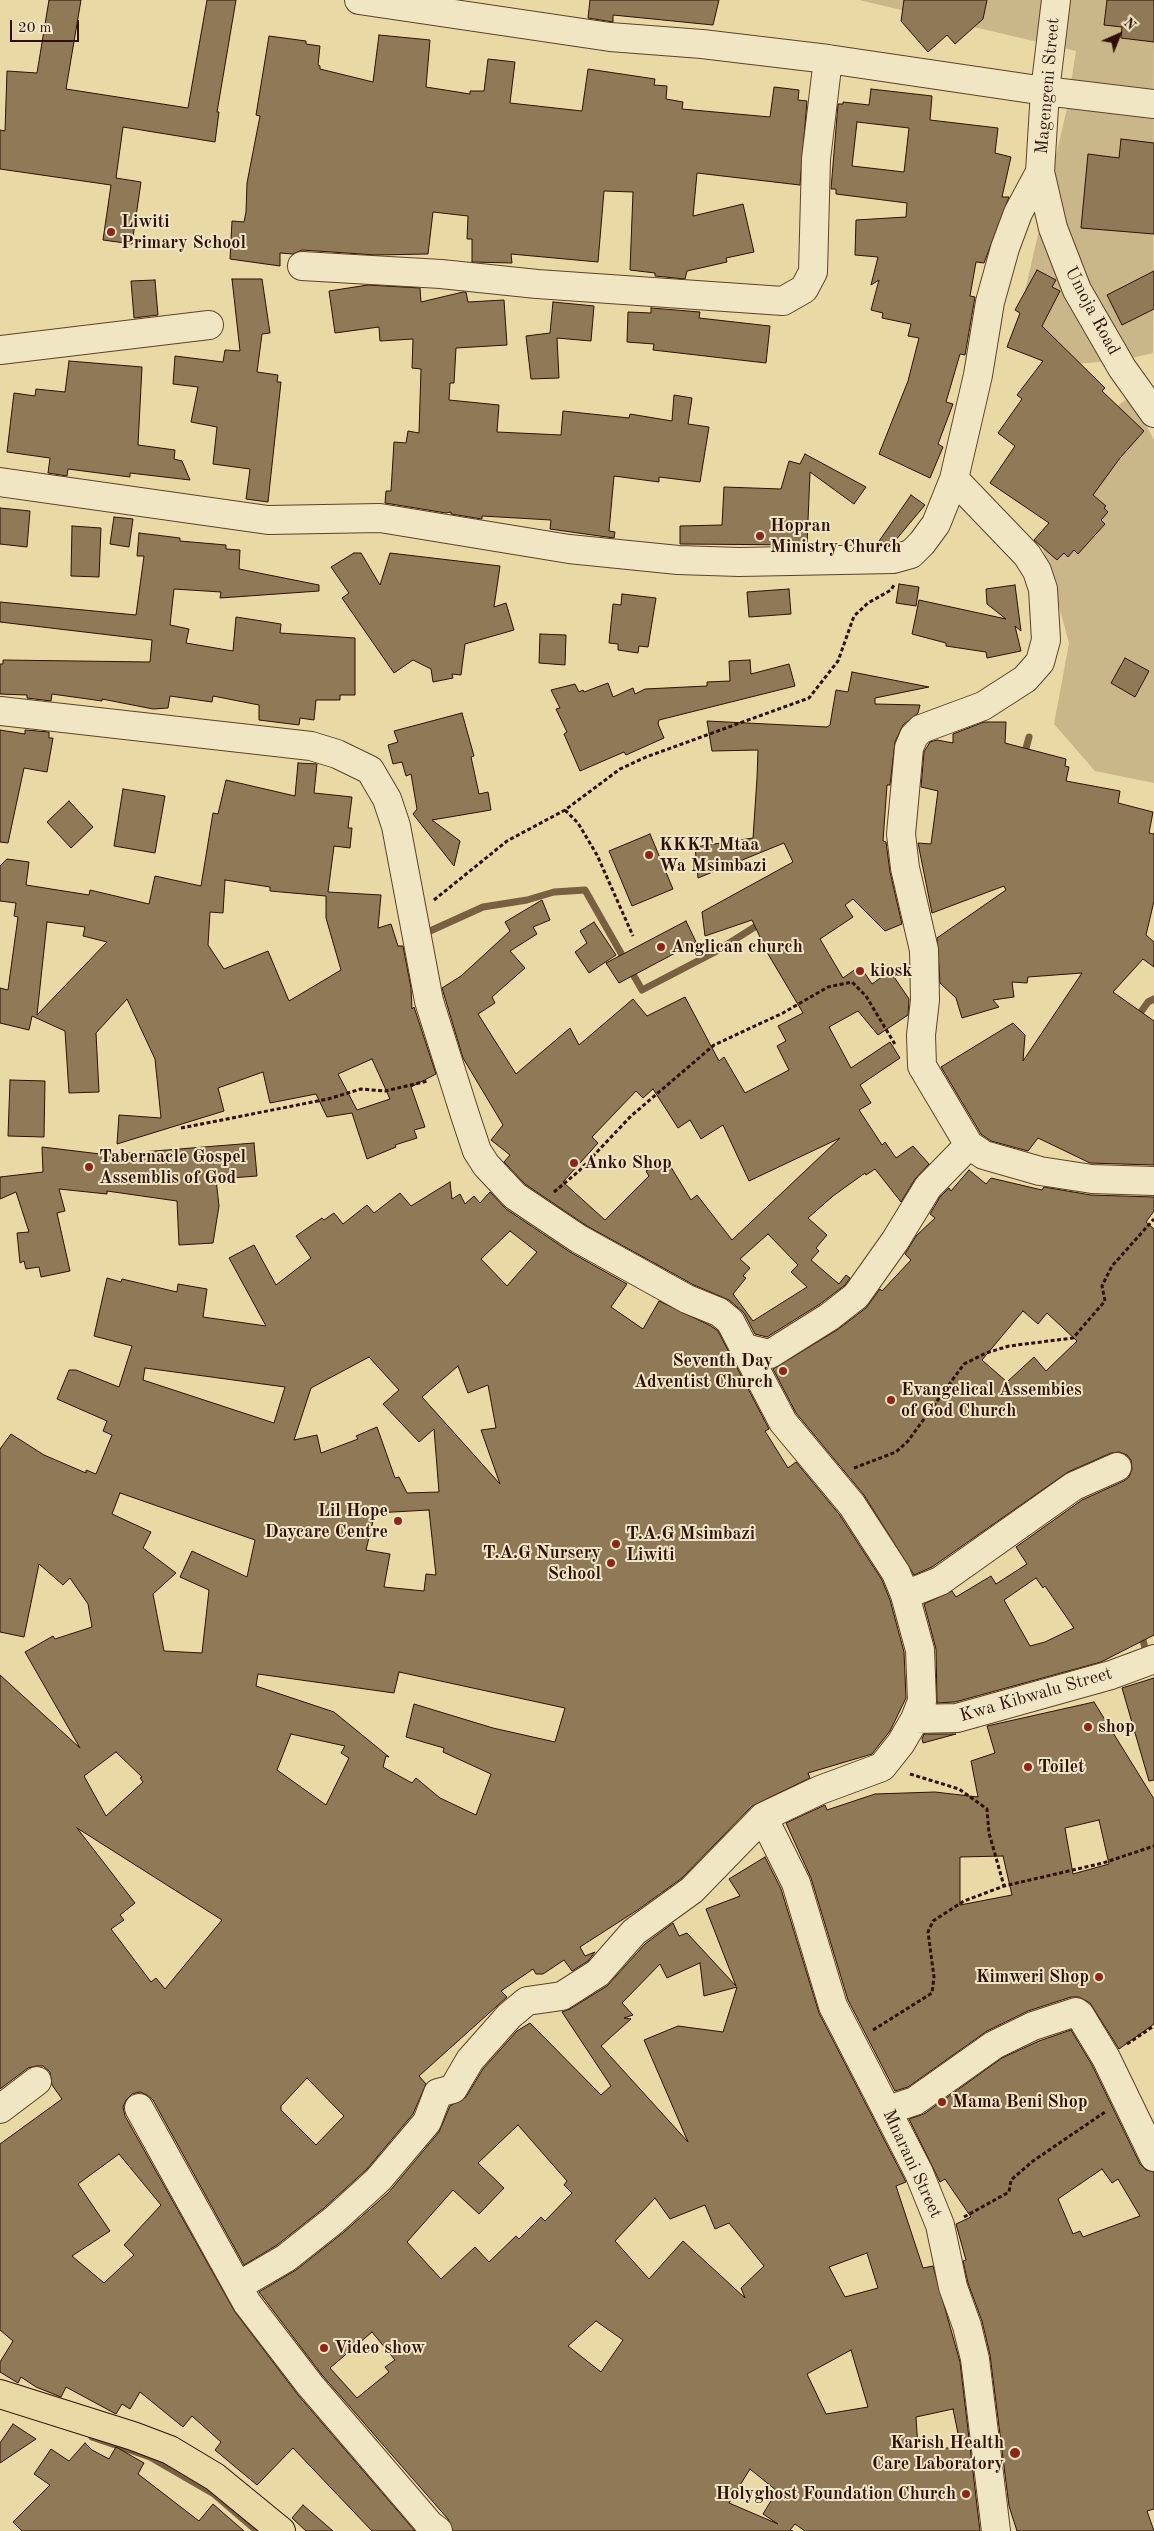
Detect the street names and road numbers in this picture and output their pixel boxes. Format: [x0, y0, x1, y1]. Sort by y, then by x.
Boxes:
street label: Magengeni Street [1031, 17, 1065, 155]
street label: Umoja Road [1060, 263, 1124, 359]
street label: Kwa Kibwalu Street [957, 1663, 1115, 1727]
street label: Mnarani Street [877, 2106, 947, 2222]

